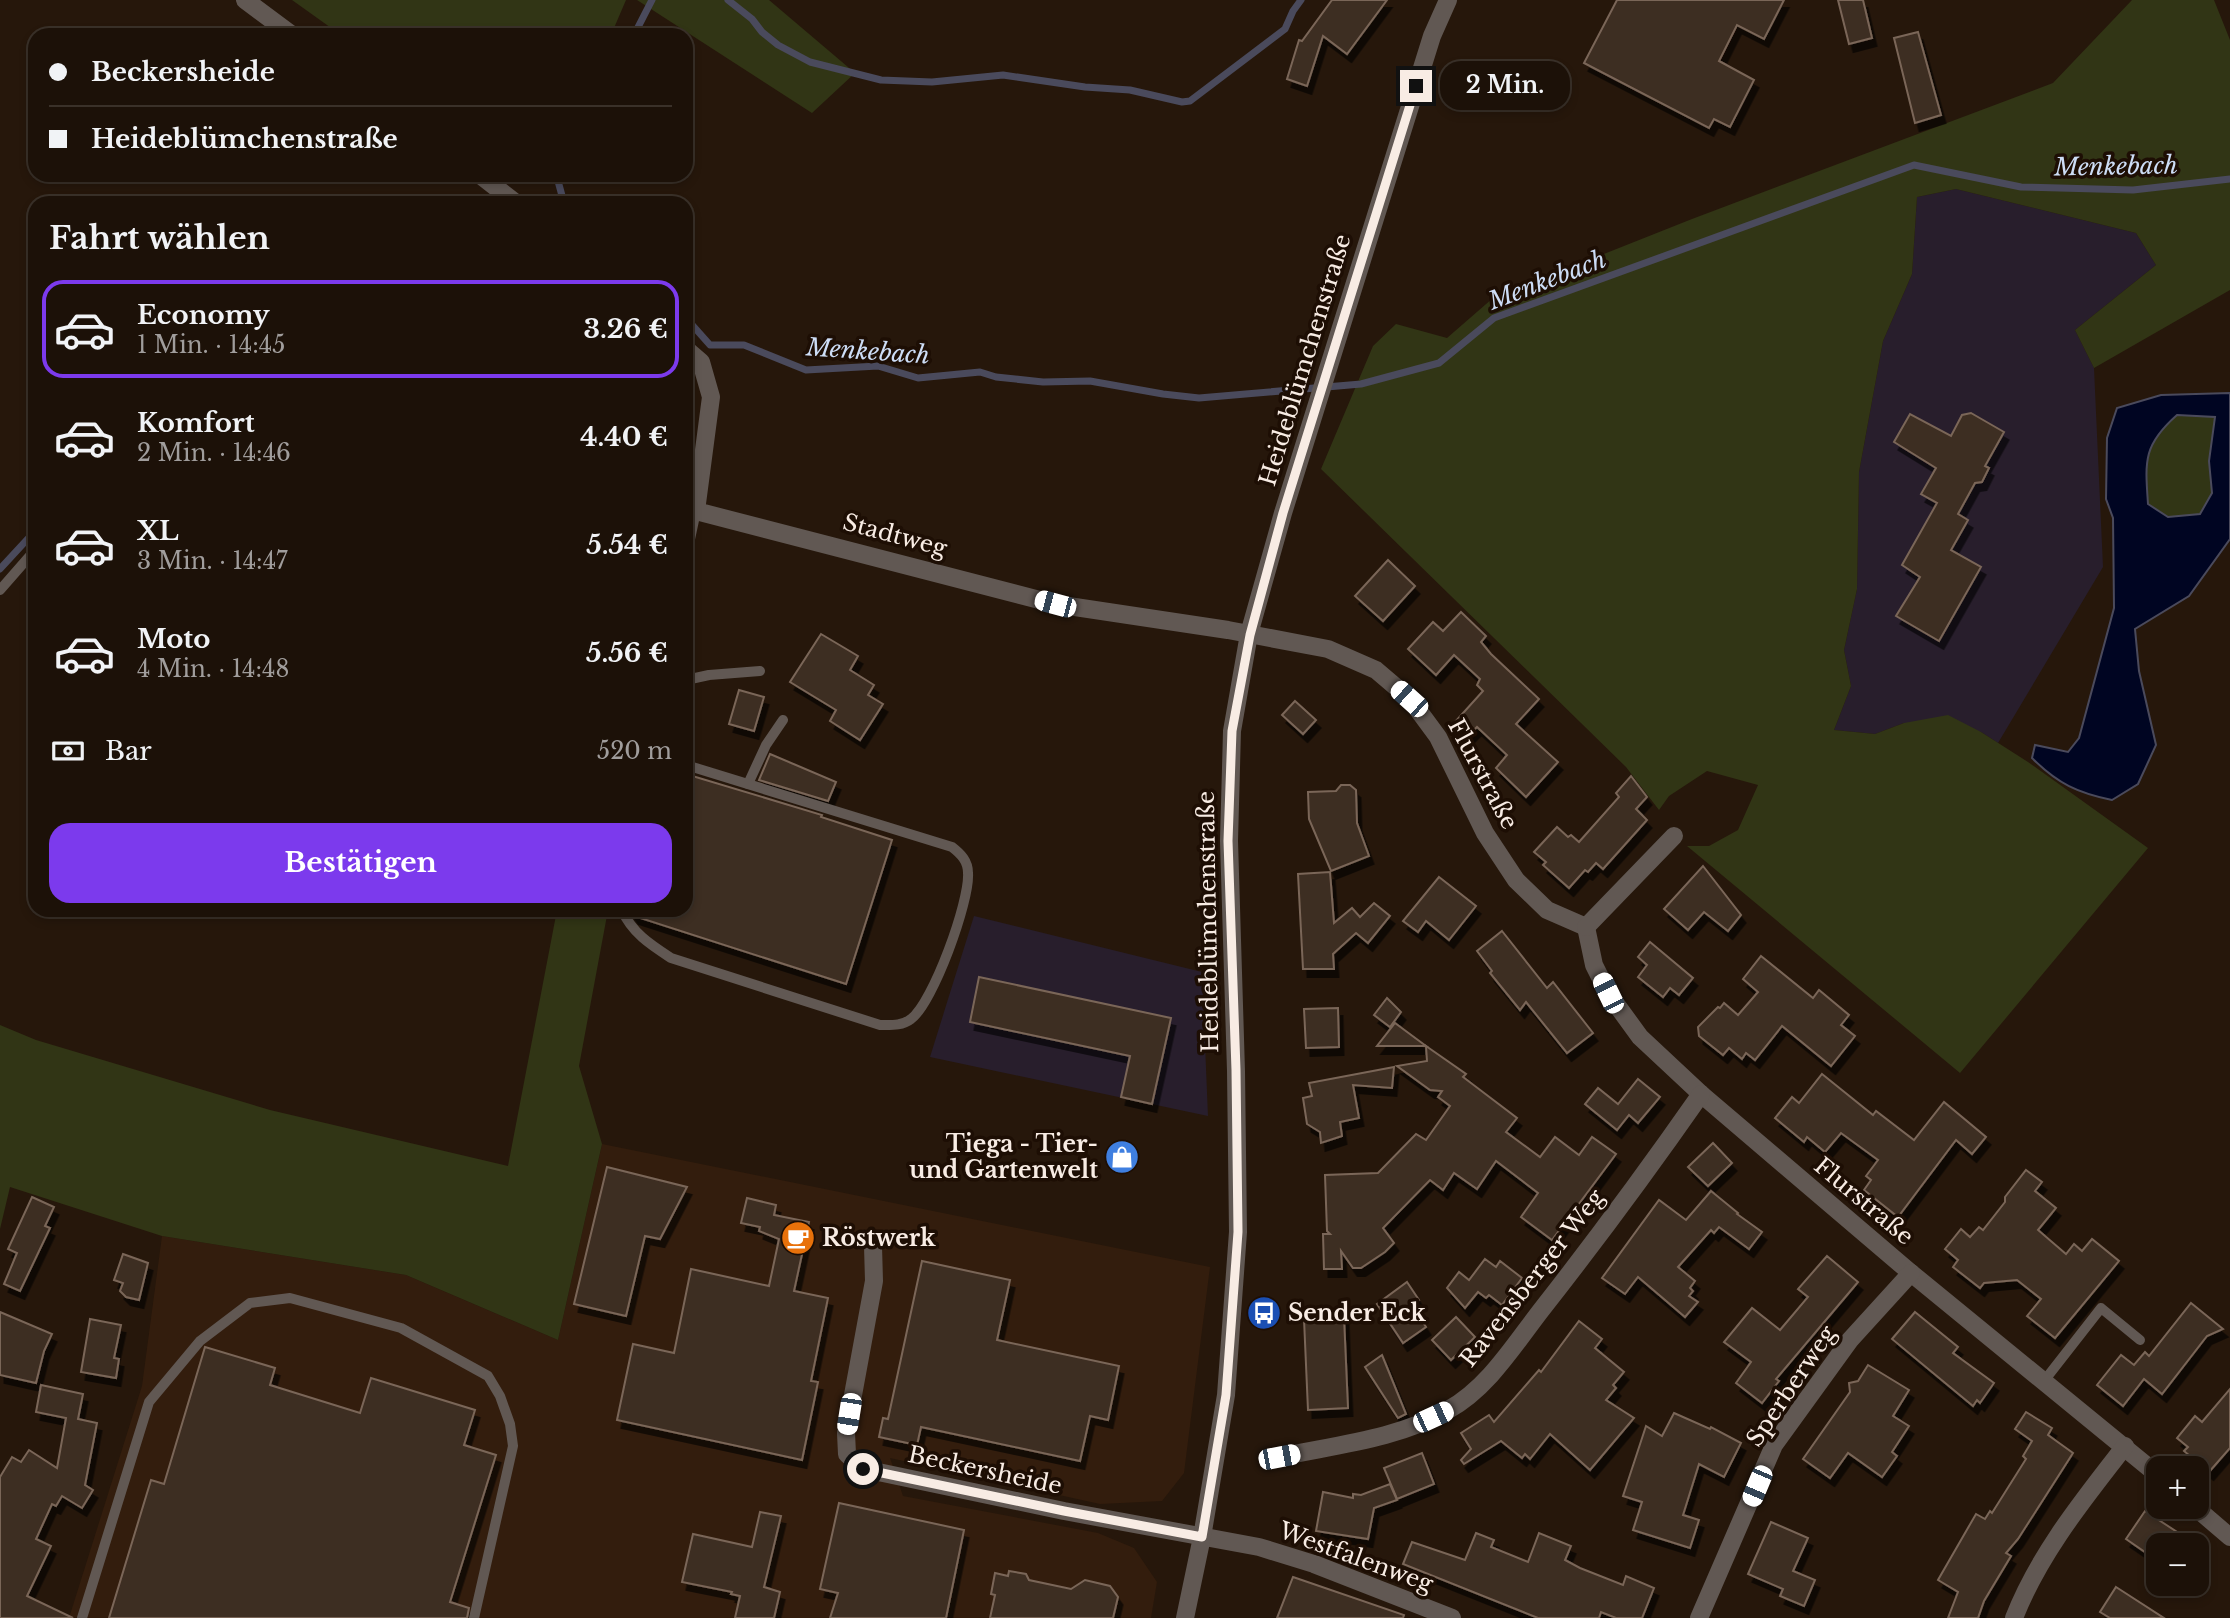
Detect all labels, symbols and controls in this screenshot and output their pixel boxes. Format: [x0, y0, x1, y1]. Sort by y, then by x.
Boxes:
text: Beckersheide [91, 56, 275, 88]
callout: 2 Min. [1440, 62, 1570, 110]
route end [1400, 70, 1432, 102]
text: 2 Min. [1466, 71, 1544, 99]
text: Heideblümchenstraße [91, 123, 398, 155]
water label: Menkebach [2053, 150, 2178, 182]
text: Fahrt wählen [49, 218, 270, 258]
street label: Heideblümchenstraße [1253, 231, 1357, 489]
water label: Menkebach [1483, 244, 1610, 316]
icon: car [53, 298, 116, 361]
text: Economy [137, 299, 270, 331]
text: 3.26 € [583, 313, 668, 345]
text: 1 Min. · 14:45 [137, 331, 285, 359]
water label: Menkebach [804, 332, 931, 370]
icon: car [53, 406, 116, 469]
text: Komfort [137, 407, 255, 439]
text: 4.40 € [580, 421, 668, 453]
text: 2 Min. · 14:46 [137, 439, 291, 467]
street label: Stadtweg [840, 508, 950, 562]
icon: car [53, 514, 116, 577]
text: XL [137, 515, 179, 547]
text: 5.54 € [586, 529, 668, 561]
text: 3 Min. · 14:47 [137, 547, 288, 575]
car [1032, 588, 1079, 620]
icon: car [53, 622, 116, 685]
text: Moto [137, 623, 210, 655]
text: 5.56 € [586, 637, 668, 669]
text: 4 Min. · 14:48 [137, 655, 289, 683]
car [1387, 677, 1432, 721]
street label: Flurstraße [1442, 714, 1524, 834]
icon: cash [49, 732, 87, 770]
text: Bar [105, 735, 152, 767]
text: 520 m [597, 737, 672, 765]
street label: Heideblümchenstraße [1192, 791, 1224, 1053]
button: Bestätigen [49, 823, 672, 903]
car [1590, 970, 1627, 1016]
place label: Tiega - Tier- und Gartenwelt [909, 1130, 1098, 1184]
shop icon: Tiega - Tier- und Gartenwelt [1103, 1138, 1141, 1176]
street label: Flurstraße [1809, 1151, 1919, 1251]
street label: Ravensberger Weg [1454, 1183, 1610, 1372]
cafe icon: Röstwerk [779, 1219, 817, 1257]
place label: Röstwerk [822, 1224, 936, 1252]
bus stop icon: Sender Eck [1245, 1294, 1283, 1332]
place label: Sender Eck [1288, 1299, 1427, 1327]
street label: Sperberweg [1740, 1320, 1842, 1452]
car [836, 1392, 863, 1436]
car [1410, 1399, 1457, 1435]
street label: Beckersheide [905, 1440, 1065, 1500]
car [1257, 1443, 1302, 1471]
route start [847, 1453, 879, 1485]
map controls [2146, 1456, 2209, 1596]
button: + [2146, 1456, 2209, 1519]
car [1740, 1463, 1775, 1509]
street label: Westfalenweg [1274, 1516, 1437, 1598]
button: − [2146, 1533, 2209, 1596]

